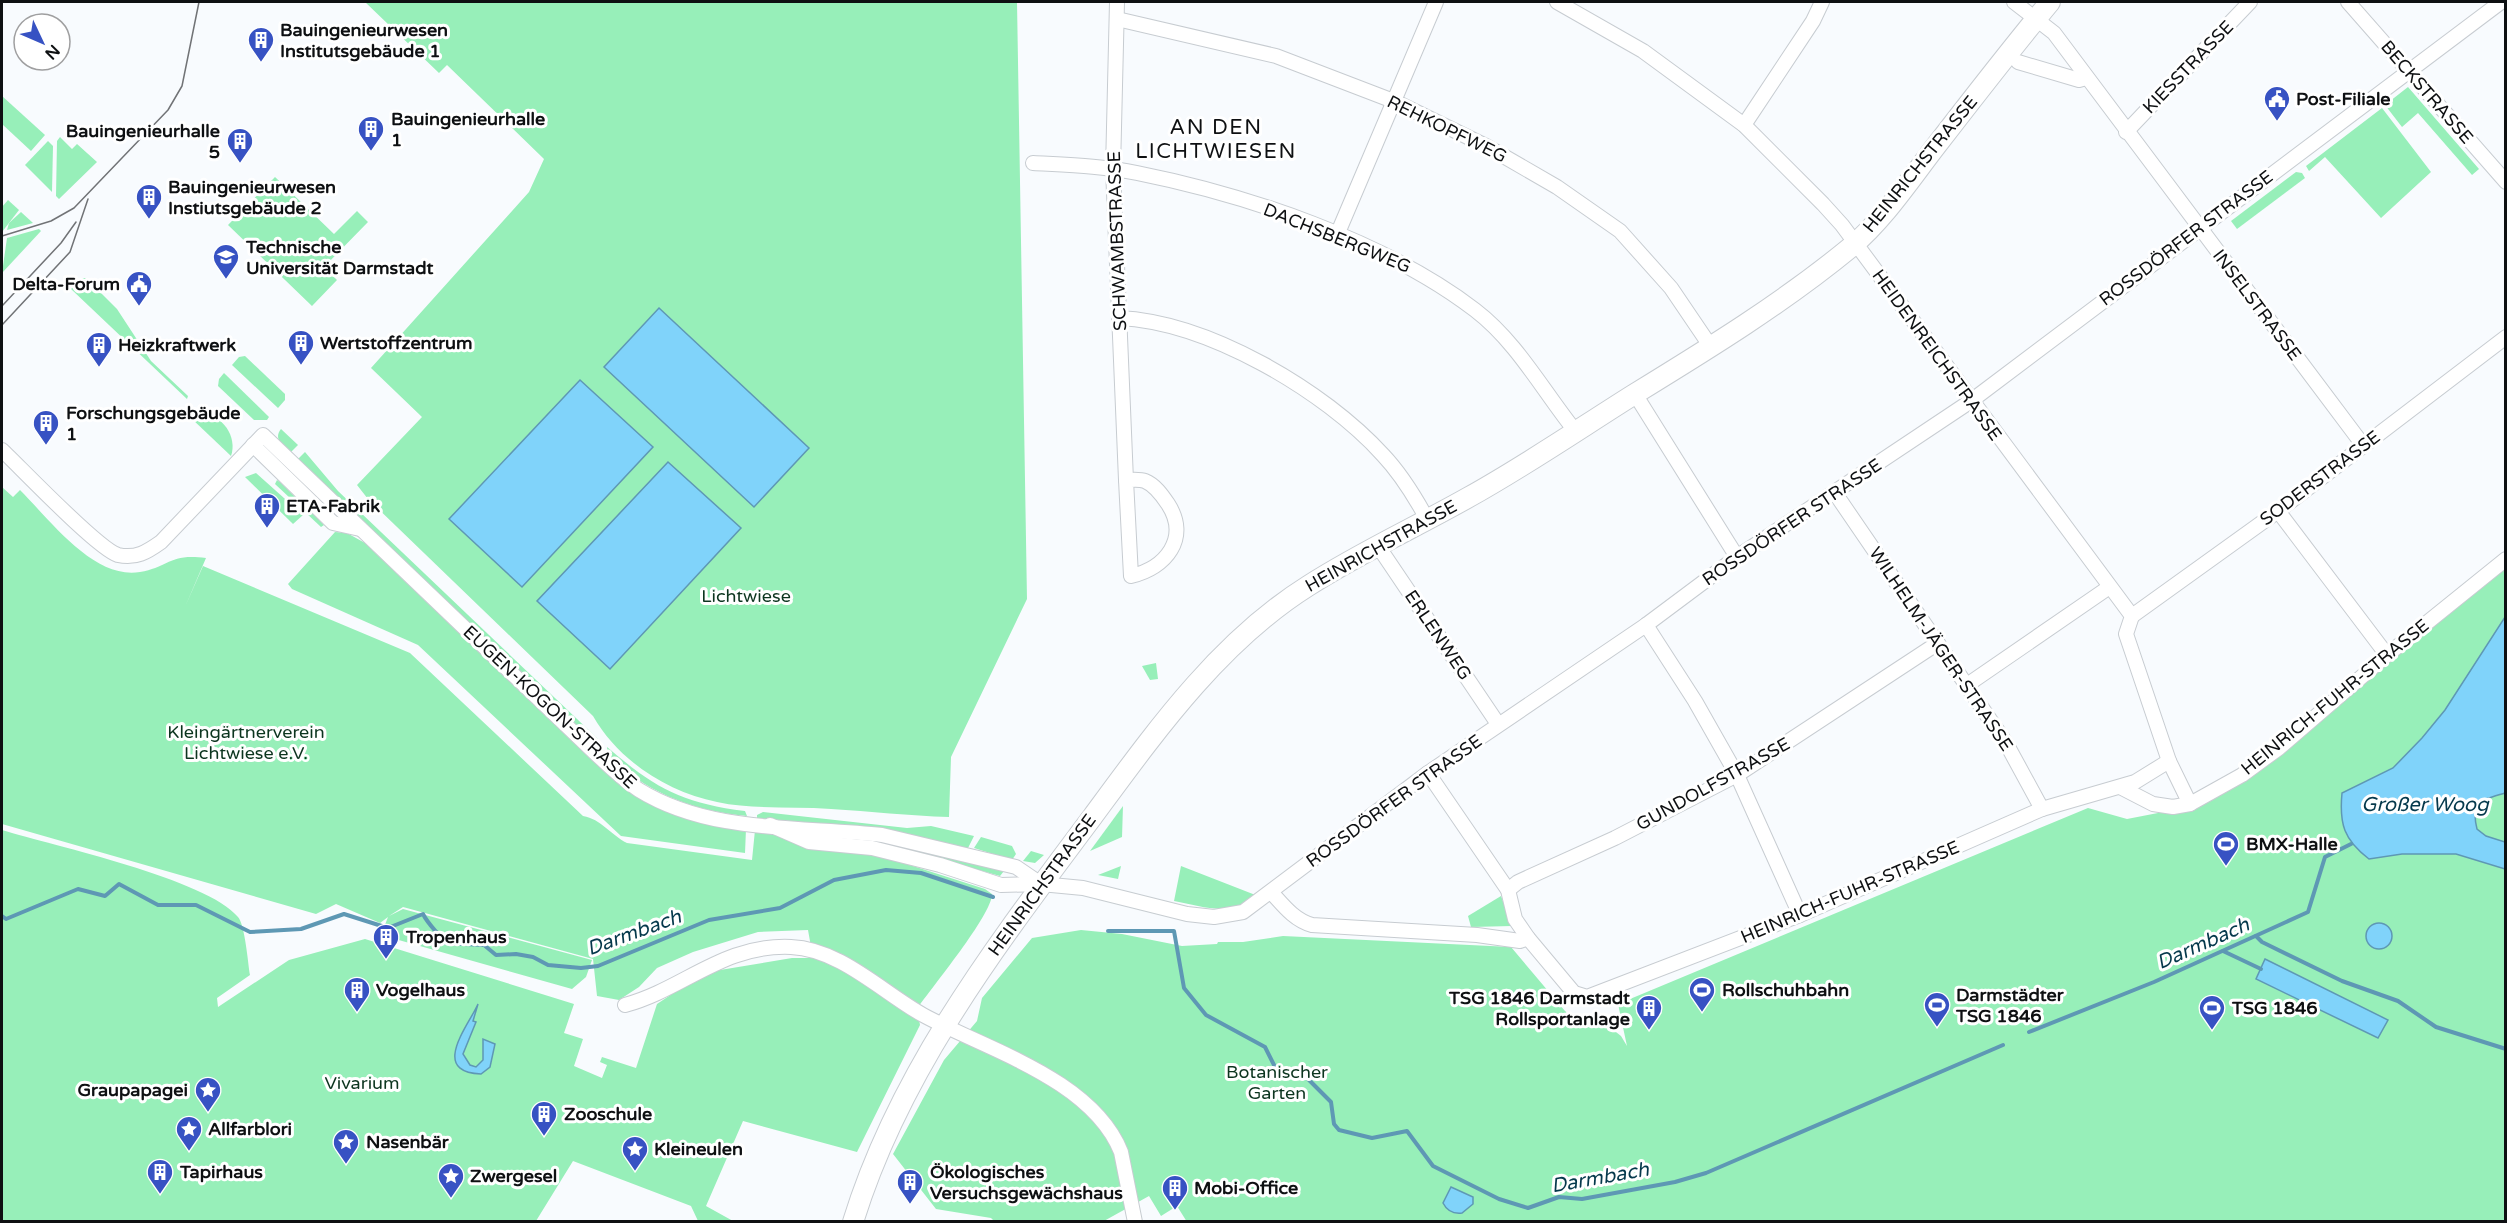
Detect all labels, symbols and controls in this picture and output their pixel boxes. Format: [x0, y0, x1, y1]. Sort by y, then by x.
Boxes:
north arrow [12, 12, 72, 72]
street label: KIESSTRASSE [2138, 16, 2238, 118]
place label: Bauingenieurwesen Institutsgebäude 1 [280, 19, 448, 62]
building icon: Bauingenieurwesen Institutsgebäude 1 [246, 25, 276, 63]
street label: BECKSTRASSE [2376, 36, 2478, 148]
text: N [40, 40, 64, 63]
public building icon: Post-Filiale [2262, 84, 2292, 122]
place label: Post-Filiale [2296, 88, 2391, 110]
street label: REHKOPFWEG [1384, 91, 1510, 167]
street label: HEINRICHSTRASSE [1858, 91, 1982, 237]
place label: Bauingenieurhalle 1 [391, 108, 545, 151]
building icon: Bauingenieurhalle 1 [356, 114, 386, 152]
district label: AN DEN LICHTWIESEN [1135, 115, 1297, 164]
place label: Bauingenieurhalle 5 [66, 120, 220, 163]
building icon: Bauingenieurhalle 5 [225, 126, 255, 164]
street label: SCHWAMBSTRASSE [1103, 151, 1131, 331]
street label: ROSSDÖRFER STRASSE [2095, 165, 2277, 311]
place label: Bauingenieurwesen Instiutsgebäude 2 [168, 176, 336, 219]
building icon: Bauingenieurwesen Instiutsgebäude 2 [134, 182, 164, 220]
street label: DACHSBERGWEG [1260, 198, 1414, 278]
place label: Technische Universität Darmstadt [245, 236, 434, 279]
school or university icon: Technische Universität Darmstadt [211, 242, 241, 280]
street label: INSELSTRASSE [2208, 245, 2306, 365]
street label: HEIDENREICHSTRASSE [1867, 265, 2007, 445]
public building icon: Delta-Forum [124, 269, 154, 307]
place label: Delta-Forum [12, 273, 120, 295]
building icon: Wertstoffzentrum [286, 328, 316, 366]
building icon: Heizkraftwerk [84, 330, 114, 368]
place label: Wertstoffzentrum [320, 332, 473, 354]
place label: Heizkraftwerk [118, 334, 236, 356]
place label: Forschungsgebäude 1 [66, 402, 241, 445]
building icon: Forschungsgebäude 1 [31, 408, 61, 446]
street label: SODERSTRASSE [2256, 426, 2384, 530]
street label: ROSSDÖRFER STRASSE [1698, 454, 1886, 590]
building icon: ETA-Fabrik [252, 491, 282, 529]
place label: ETA-Fabrik [286, 495, 380, 517]
street label: HEINRICHSTRASSE [1301, 495, 1461, 597]
street label: WILHELM-JÄGER-STRASSE [1864, 543, 2018, 755]
park label: Lichtwiese [701, 585, 791, 607]
street label: ERLENWEG [1400, 586, 1476, 684]
street label: HEINRICH-FUHR-STRASSE [2237, 614, 2433, 780]
street label: EUGEN-KOGON-STRASSE [459, 621, 641, 793]
park label: Kleingärtnerverein Lichtwiese e.V. [167, 721, 325, 764]
street label: ROSSDÖRFER STRASSE [1302, 730, 1486, 872]
street label: GUNDOLFSTRASSE [1632, 733, 1794, 835]
water label: Großer Woog [2361, 793, 2490, 817]
street label: HEINRICHSTRASSE [983, 810, 1101, 960]
sports icon: BMX-Halle [2211, 829, 2241, 867]
place label: BMX-Halle [2246, 833, 2338, 855]
street label: HEINRICH-FUHR-STRASSE [1737, 836, 1963, 948]
water label: Darmbach [583, 905, 685, 961]
water label: Darmbach [2153, 913, 2254, 975]
building icon: Tropenhaus [371, 922, 401, 960]
place label: Tropenhaus [405, 926, 507, 948]
building icon: Vogelhaus [342, 975, 372, 1013]
sports icon: Rollschuhbahn [1687, 975, 1717, 1013]
place label: Vogelhaus [376, 979, 465, 1001]
place label: Rollschuhbahn [1722, 979, 1849, 1001]
place label: Darmstädter TSG 1846 [1955, 984, 2065, 1027]
place label: TSG 1846 Darmstadt Rollsportanlage [1448, 987, 1630, 1030]
sports icon: Darmstädter TSG 1846 [1922, 990, 1952, 1028]
building icon: TSG 1846 Darmstadt Rollsportanlage [1634, 993, 1664, 1031]
sports icon: TSG 1846 [2197, 993, 2227, 1031]
place label: TSG 1846 [2231, 997, 2318, 1019]
park label: Botanischer Garten [1226, 1061, 1328, 1104]
park label: Vivarium [324, 1072, 400, 1094]
place icon: Graupapagei [193, 1075, 223, 1113]
place label: Graupapagei [77, 1079, 188, 1101]
building icon: Zooschule [529, 1099, 559, 1137]
place label: Zooschule [564, 1103, 652, 1125]
place icon: Allfarblori [174, 1114, 204, 1152]
place label: Allfarblori [208, 1118, 292, 1140]
place icon: Nasenbär [331, 1127, 361, 1165]
place label: Nasenbär [366, 1131, 450, 1153]
place icon: Kleineulen [620, 1134, 650, 1172]
place label: Kleineulen [654, 1138, 743, 1160]
building icon: Tapirhaus [145, 1157, 175, 1195]
water label: Darmbach [1549, 1157, 1652, 1198]
place label: Tapirhaus [179, 1161, 263, 1183]
place icon: Zwergesel [436, 1161, 466, 1199]
place label: Ökologisches Versuchsgewächshaus [930, 1161, 1123, 1204]
place label: Zwergesel [470, 1165, 557, 1187]
building icon: Ökologisches Versuchsgewächshaus [895, 1167, 925, 1205]
building icon: Mobi-Office [1160, 1173, 1190, 1211]
place label: Mobi-Office [1194, 1177, 1298, 1199]

